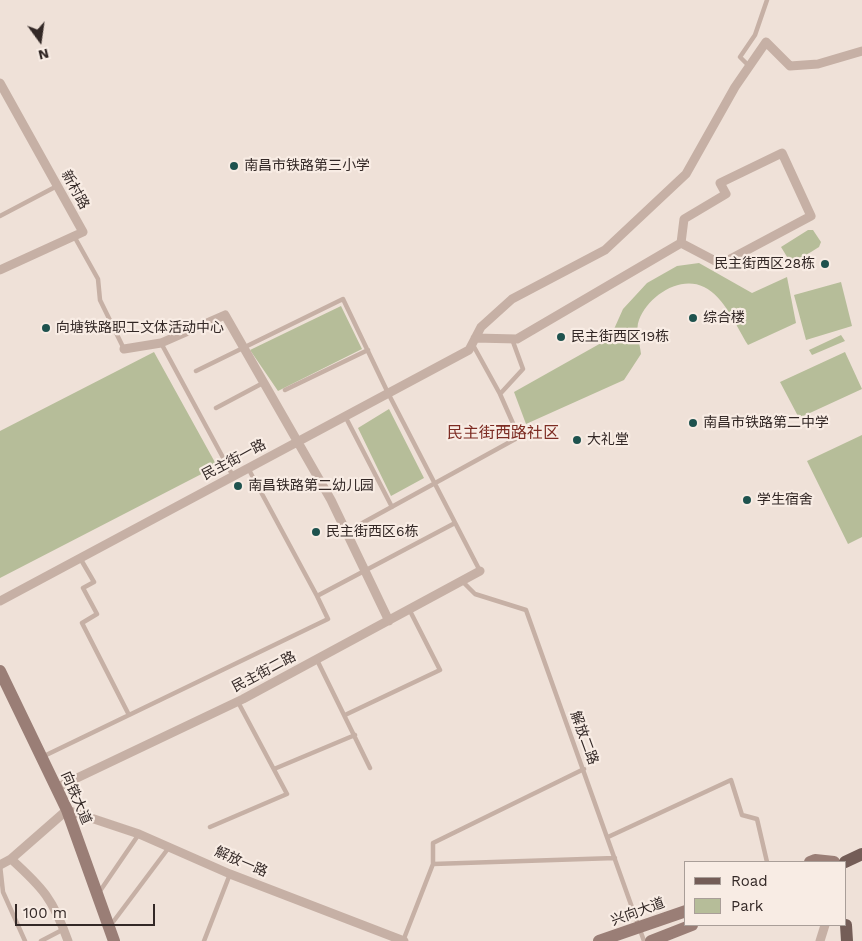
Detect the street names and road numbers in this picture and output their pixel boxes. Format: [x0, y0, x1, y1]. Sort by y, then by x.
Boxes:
street label: 新村路 [57, 168, 93, 212]
street label: 民主街一路 [199, 436, 269, 484]
street label: 民主街二路 [229, 648, 299, 696]
street label: 解放二路 [567, 709, 601, 767]
street label: 向铁大道 [57, 769, 95, 827]
street label: 解放一路 [212, 843, 270, 881]
street label: 兴向大道 [609, 895, 667, 929]

